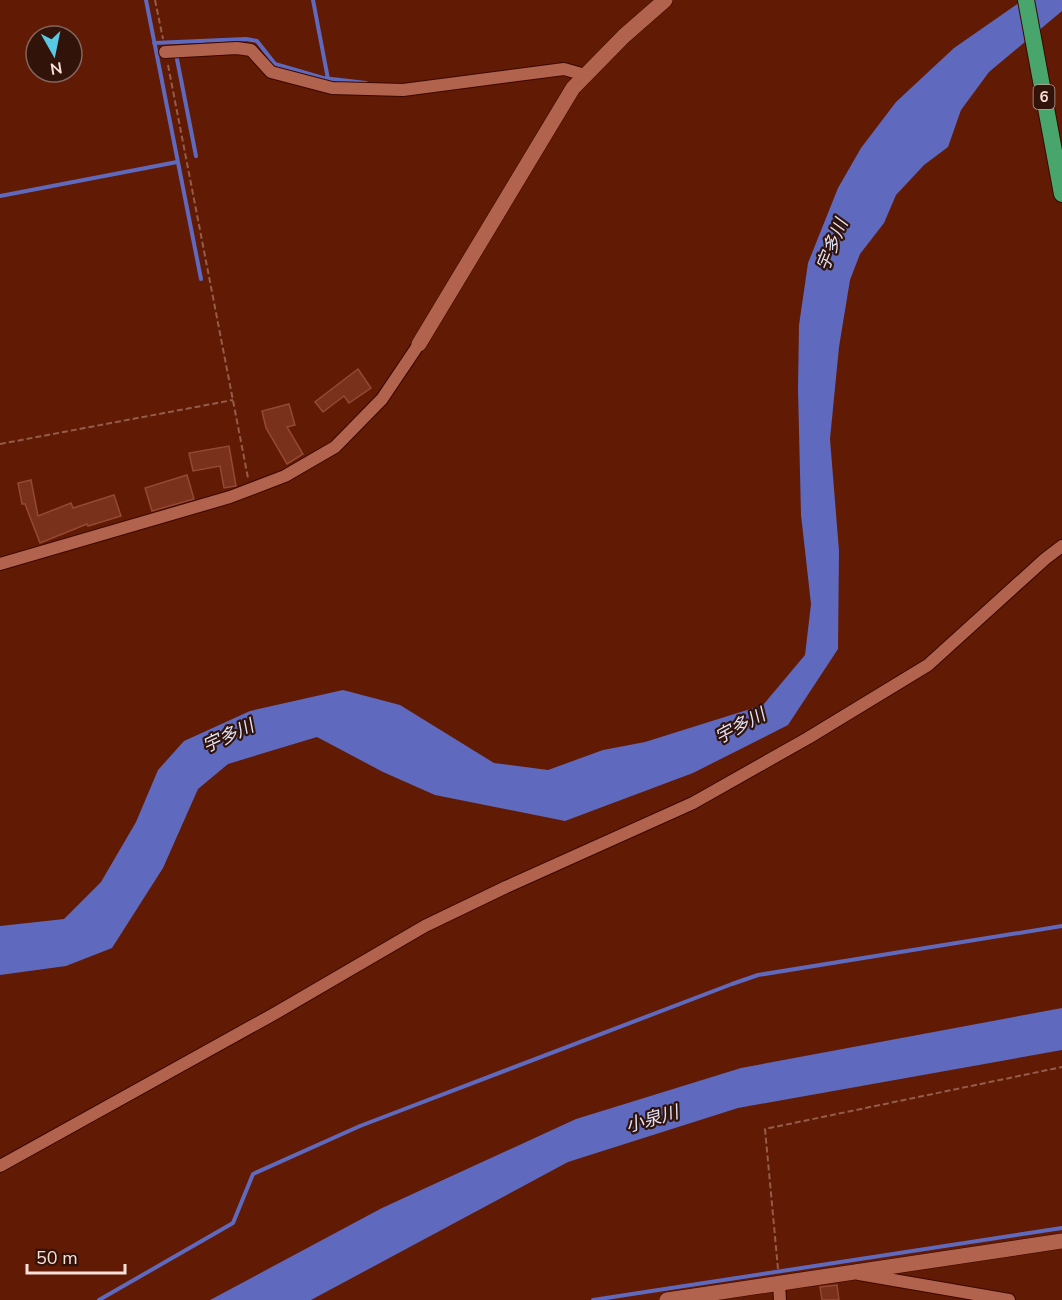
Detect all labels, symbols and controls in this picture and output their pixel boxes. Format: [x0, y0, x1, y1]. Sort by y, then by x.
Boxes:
north arrow [24, 24, 84, 84]
text: N [49, 56, 64, 80]
road number: 6 [1034, 85, 1054, 109]
water label: 宇多川 [811, 214, 854, 275]
water label: 宇多川 [711, 702, 771, 749]
water label: 宇多川 [198, 713, 259, 758]
water label: 小泉川 [623, 1099, 683, 1138]
scale bar [27, 1237, 124, 1275]
text: 50 m [36, 1246, 78, 1270]

